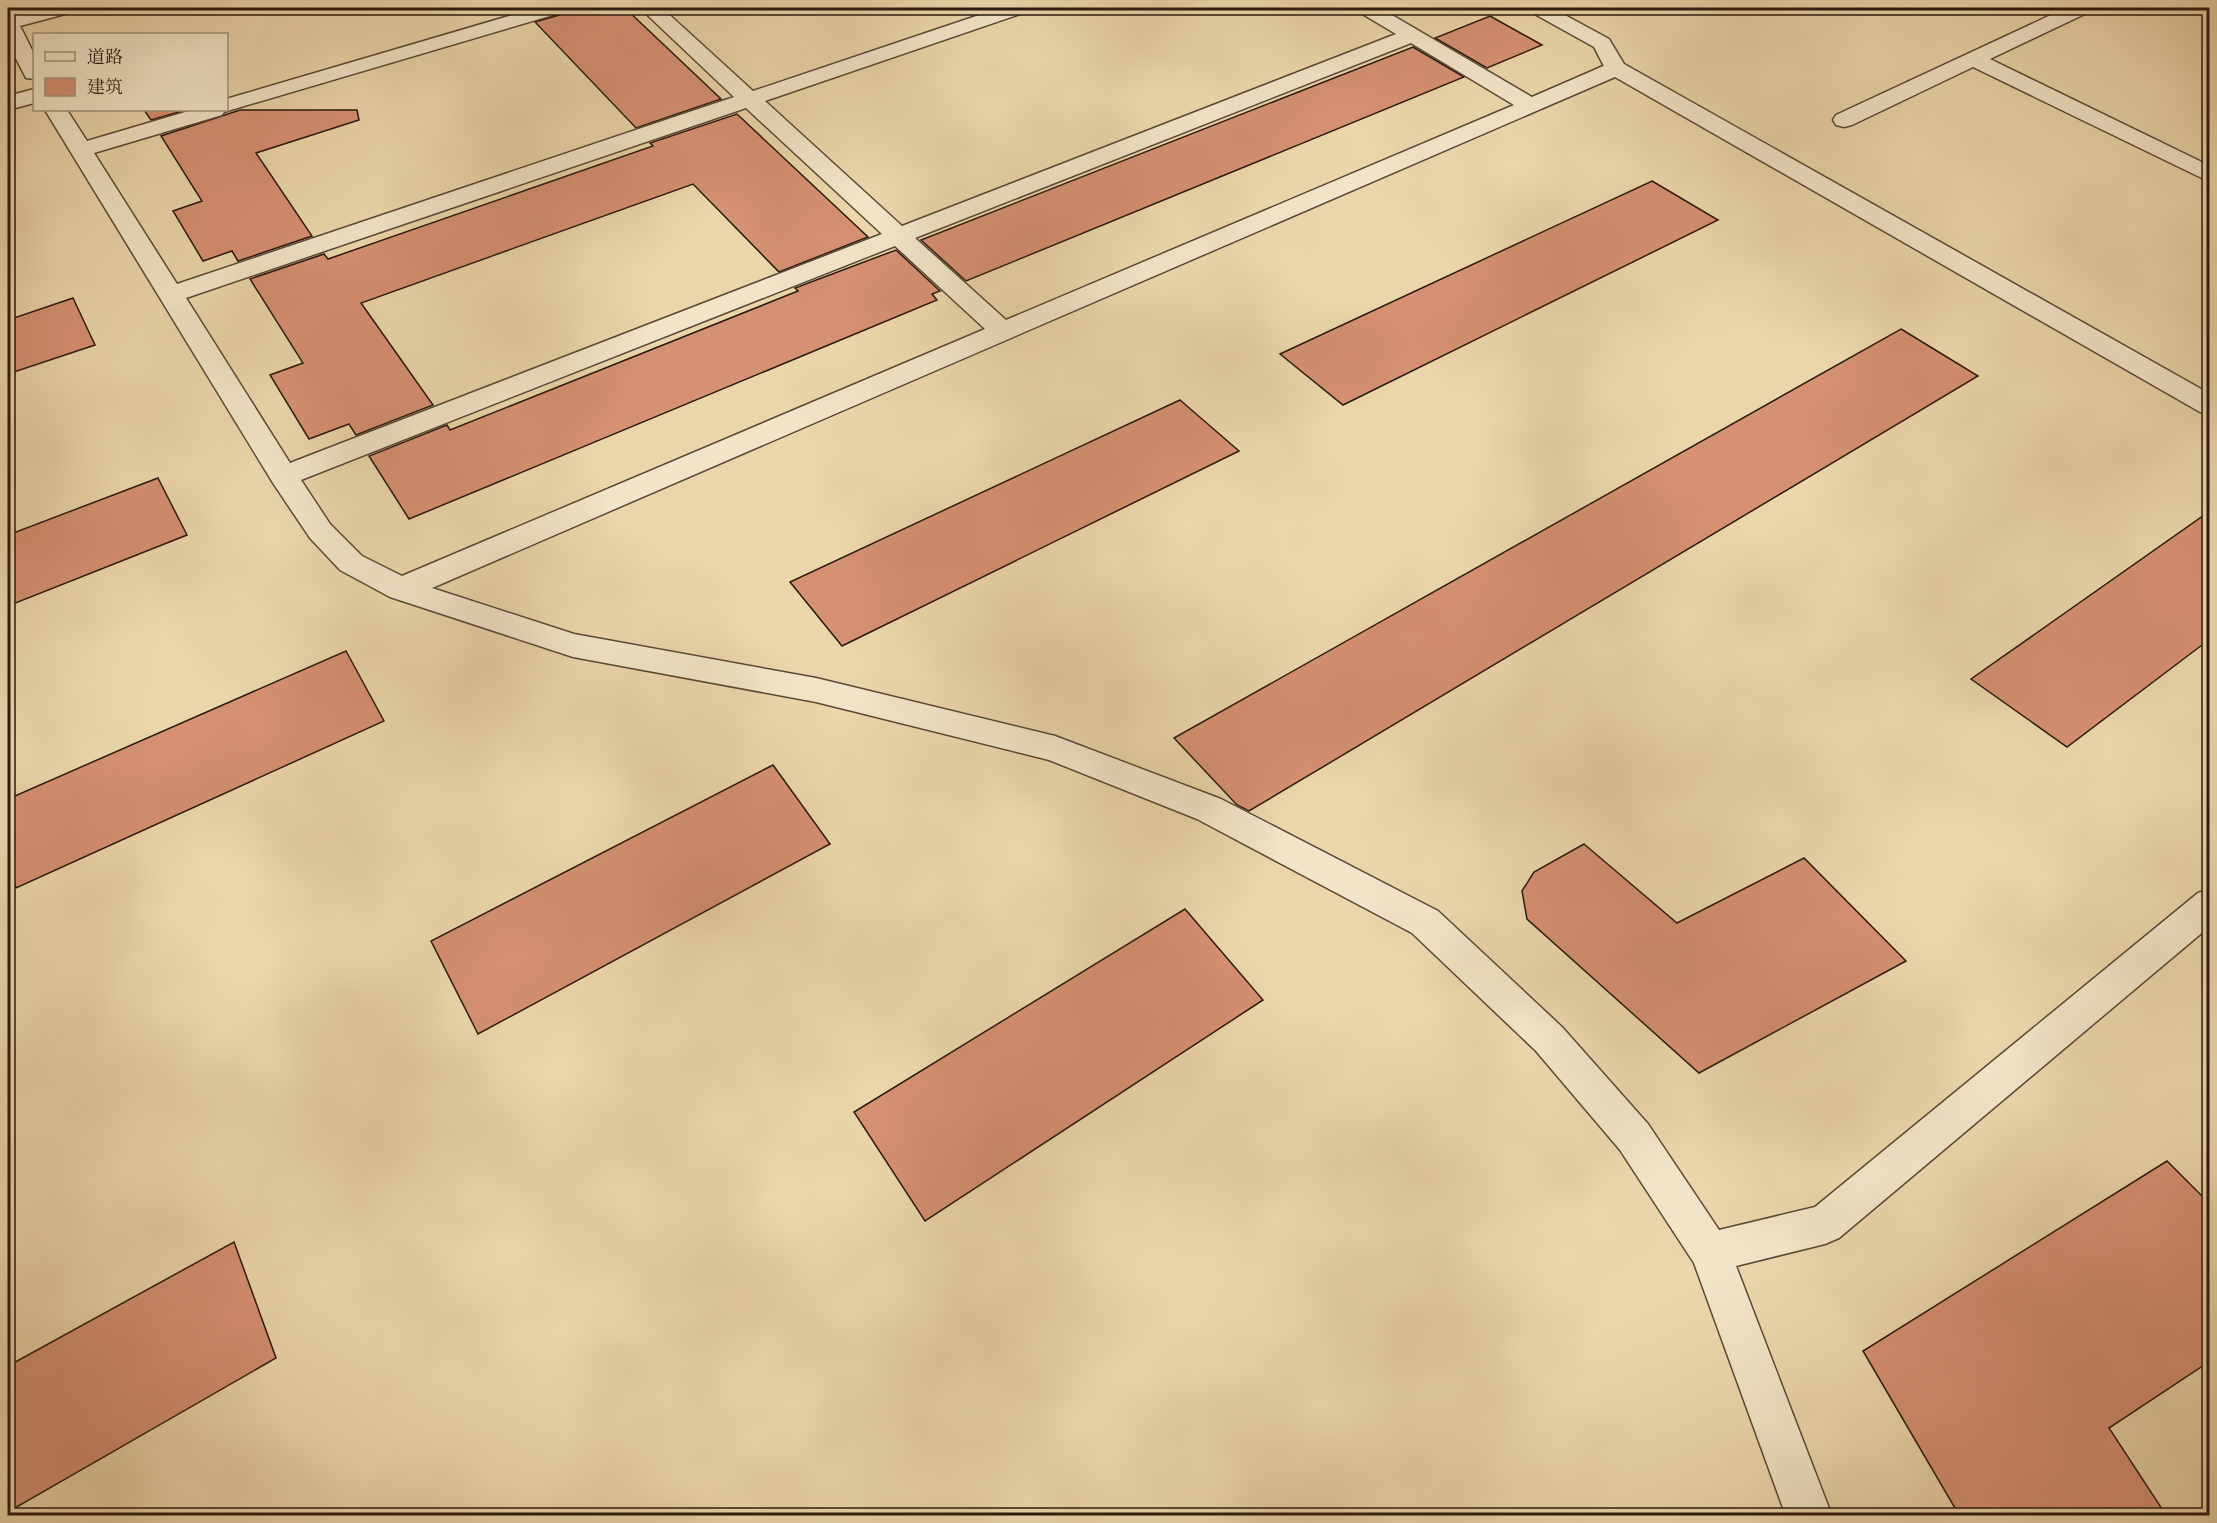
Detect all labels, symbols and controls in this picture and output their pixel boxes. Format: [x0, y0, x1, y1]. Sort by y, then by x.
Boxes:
legend [33, 33, 228, 111]
text: 道路 [87, 47, 123, 69]
text: 建筑 [87, 77, 123, 99]

